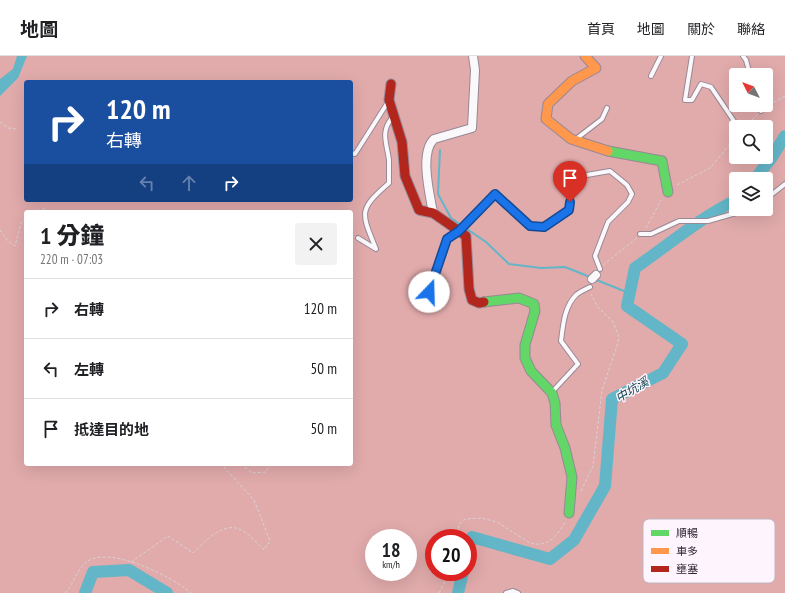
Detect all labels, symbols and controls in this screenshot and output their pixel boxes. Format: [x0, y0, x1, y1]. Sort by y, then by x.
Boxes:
text: 地圖 [20, 17, 58, 41]
text: 首頁 [587, 20, 615, 38]
text: 地圖 [637, 20, 665, 38]
text: 關於 [687, 20, 715, 38]
text: 聯絡 [737, 20, 765, 38]
north arrow [729, 68, 773, 112]
map controls [729, 68, 773, 216]
text: 120 m [106, 90, 170, 127]
icon: right [40, 96, 92, 148]
button: search [729, 120, 773, 164]
text: 右轉 [106, 129, 142, 152]
pin [553, 161, 587, 202]
icon: arrive [559, 167, 581, 189]
icon: left [136, 172, 158, 194]
icon: ahead [178, 172, 200, 194]
icon: right [220, 172, 242, 194]
button: layers [729, 172, 773, 216]
text: 1 分鐘 [40, 220, 104, 251]
button: close [295, 223, 337, 265]
text: 220 m · 07:03 [40, 251, 103, 268]
position arrow [408, 271, 450, 313]
icon: right [40, 298, 62, 320]
text: 120 m [304, 299, 337, 318]
text: 右轉 [74, 300, 104, 319]
icon: left [40, 358, 62, 380]
text: 50 m [311, 359, 337, 378]
text: 左轉 [74, 360, 104, 379]
water label: 中坑溪 [612, 373, 653, 405]
icon: arrive [40, 418, 62, 440]
text: 50 m [311, 419, 337, 438]
text: 抵達目的地 [74, 420, 149, 439]
legend [643, 519, 775, 583]
text: 順暢 [676, 526, 698, 540]
speed limit sign: 20 [425, 529, 477, 581]
text: 18 [381, 537, 401, 563]
text: 車多 [676, 544, 698, 558]
text: km/h [382, 558, 400, 571]
text: 壅塞 [676, 562, 698, 576]

